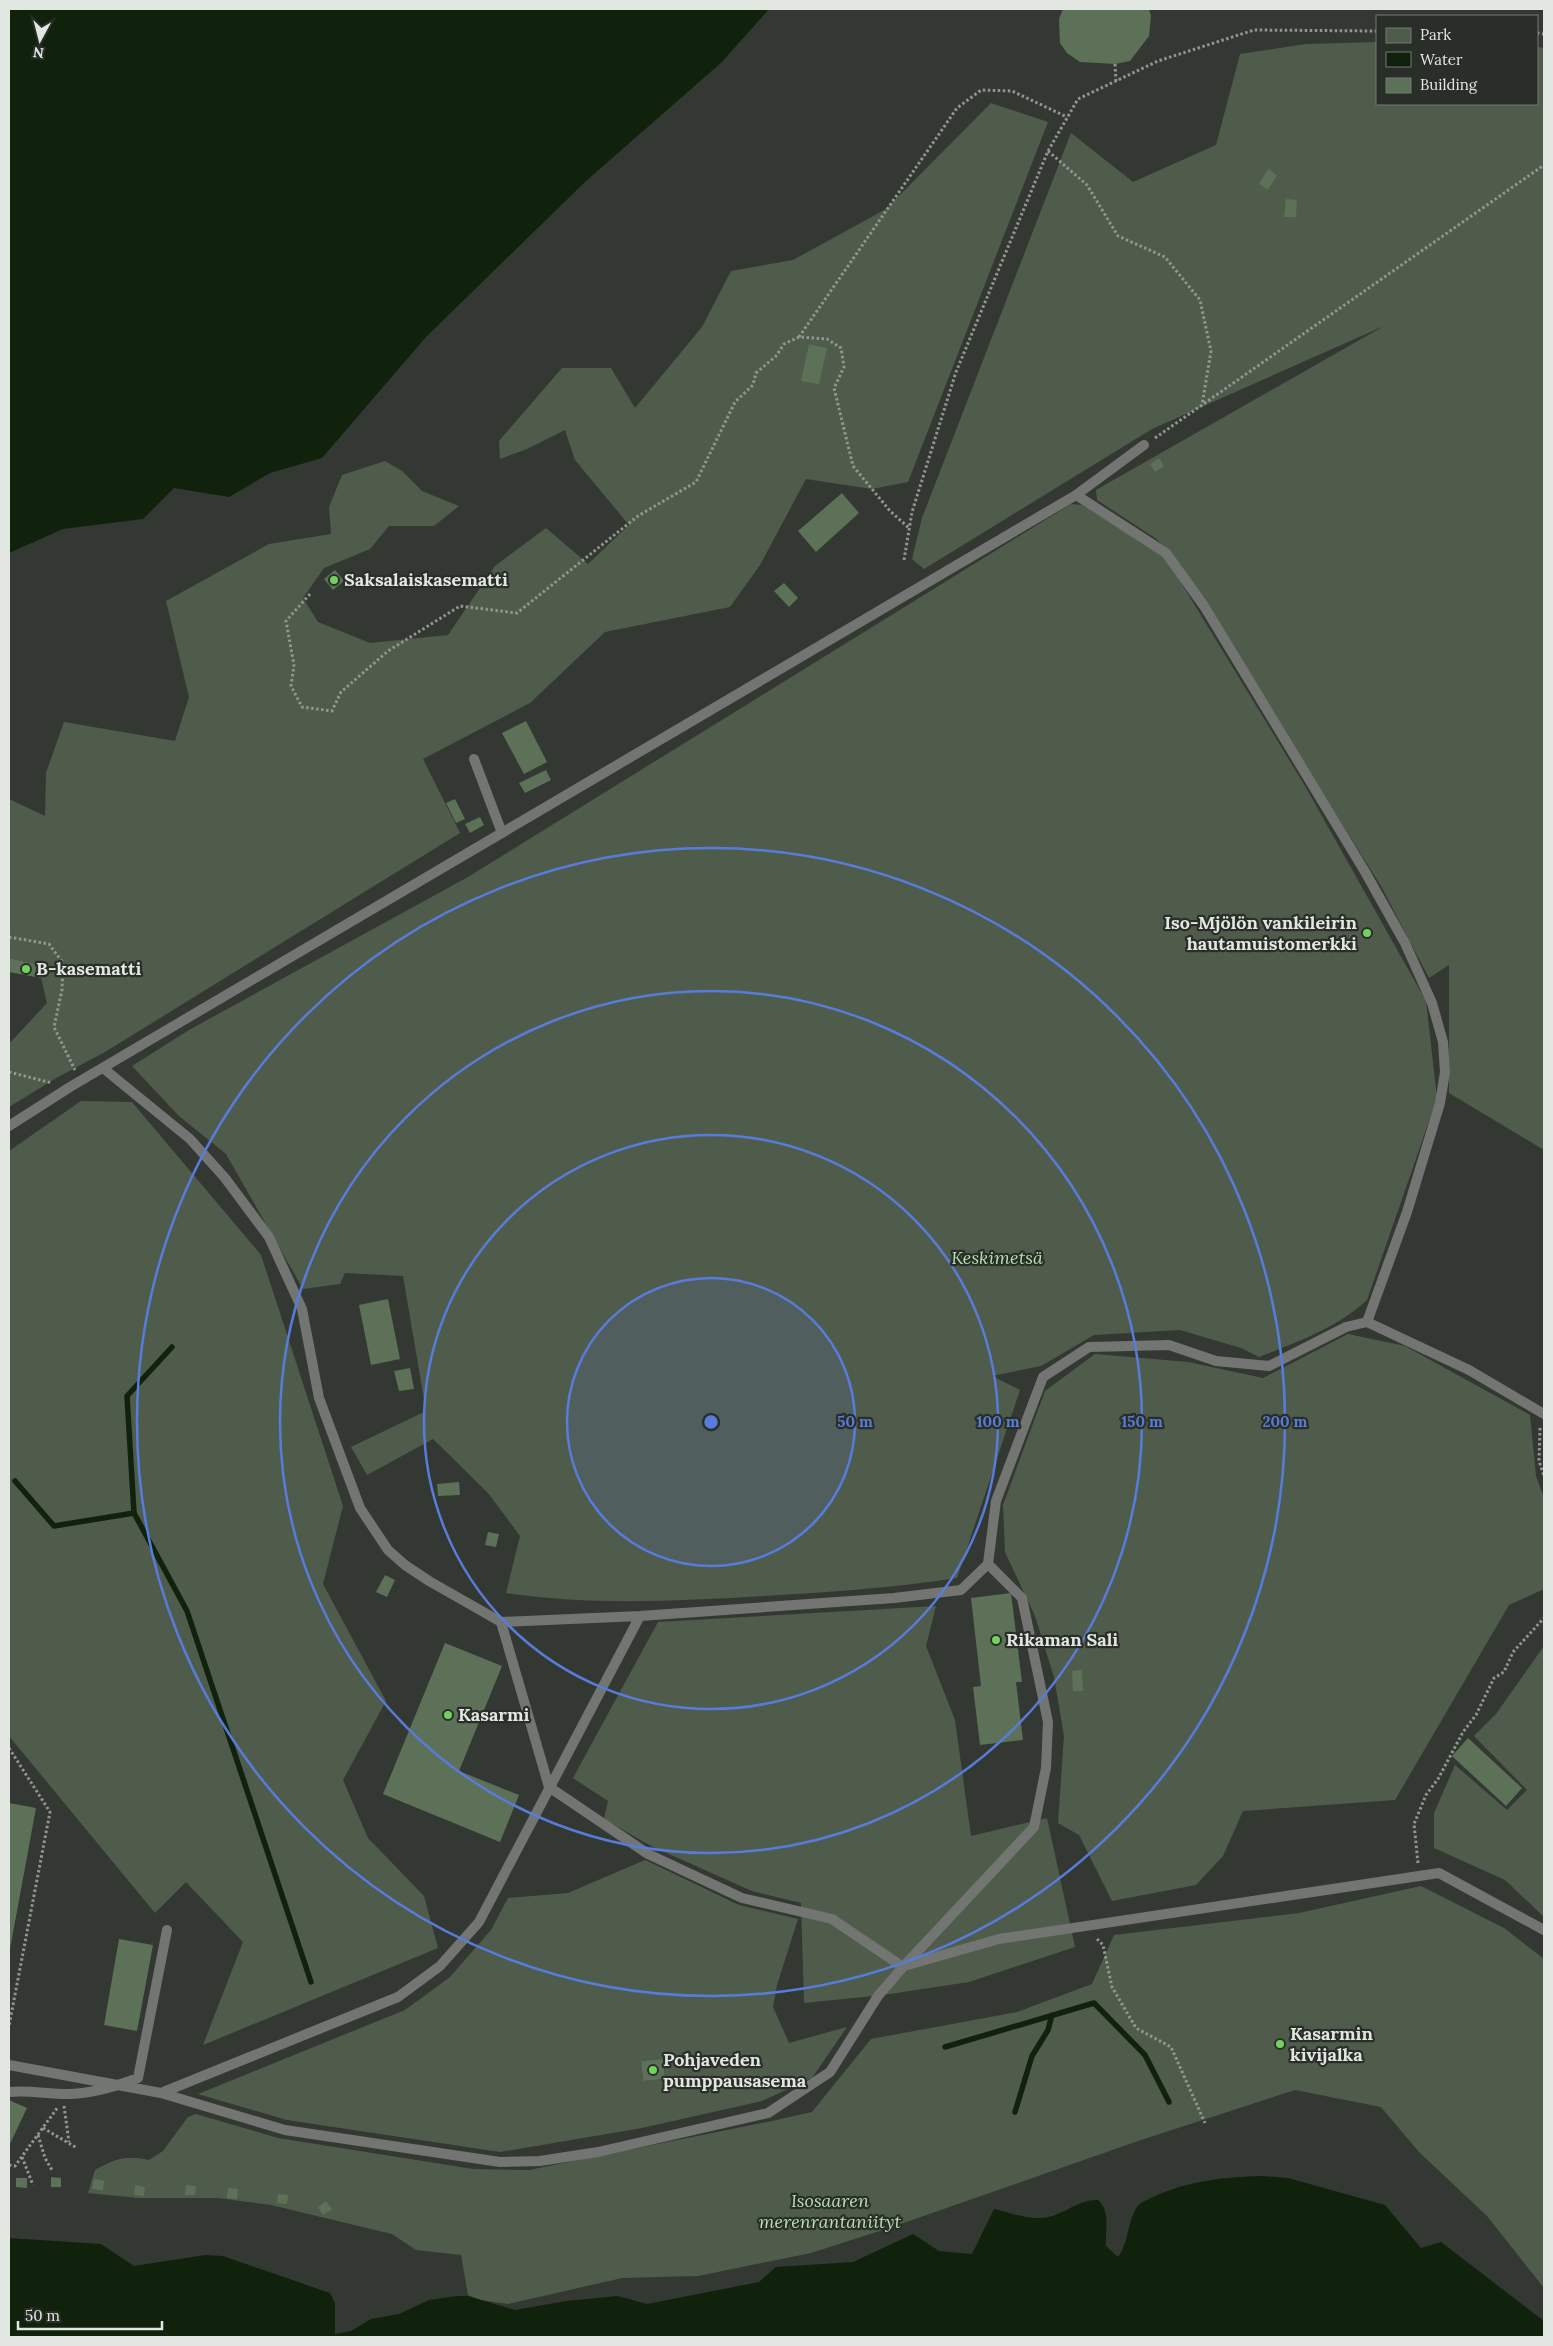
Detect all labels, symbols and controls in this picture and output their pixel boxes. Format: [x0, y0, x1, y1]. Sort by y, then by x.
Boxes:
north arrow [15, 15, 65, 65]
legend [1376, 15, 1538, 105]
text: Park [1420, 25, 1451, 44]
text: N [32, 43, 45, 62]
text: Water [1420, 50, 1463, 69]
text: Building [1420, 75, 1478, 94]
place label: Saksalaiskasematti [344, 568, 508, 591]
marker: Saksalaiskasematti [328, 574, 340, 586]
place label: Iso-Mjölön vankileirin hautamuistomerkki [1164, 911, 1358, 955]
marker: Iso-Mjölön vankileirin hautamuistomerkki [1361, 927, 1373, 939]
place label: B-kasematti [36, 957, 141, 980]
marker: B-kasematti [20, 963, 32, 975]
park label: Keskimetsä [951, 1246, 1043, 1269]
text: 50 m [837, 1412, 873, 1431]
text: 100 m [977, 1412, 1020, 1431]
text: 150 m [1121, 1412, 1163, 1431]
text: 200 m [1263, 1412, 1308, 1431]
centre of rings [702, 1413, 720, 1431]
place label: Rikaman Sali [1006, 1628, 1118, 1651]
marker: Rikaman Sali [990, 1634, 1002, 1646]
place label: Kasarmi [458, 1703, 530, 1726]
marker: Kasarmi [442, 1709, 454, 1721]
place label: Kasarmin kivijalka [1290, 2022, 1373, 2066]
marker: Kasarmin kivijalka [1274, 2038, 1286, 2050]
place label: Pohjaveden pumppausasema [663, 2048, 807, 2092]
marker: Pohjaveden pumppausasema [647, 2064, 659, 2076]
park label: Isosaaren merenrantaniityt [759, 2189, 902, 2233]
scale bar [18, 2298, 161, 2330]
text: 50 m [25, 2306, 60, 2325]

